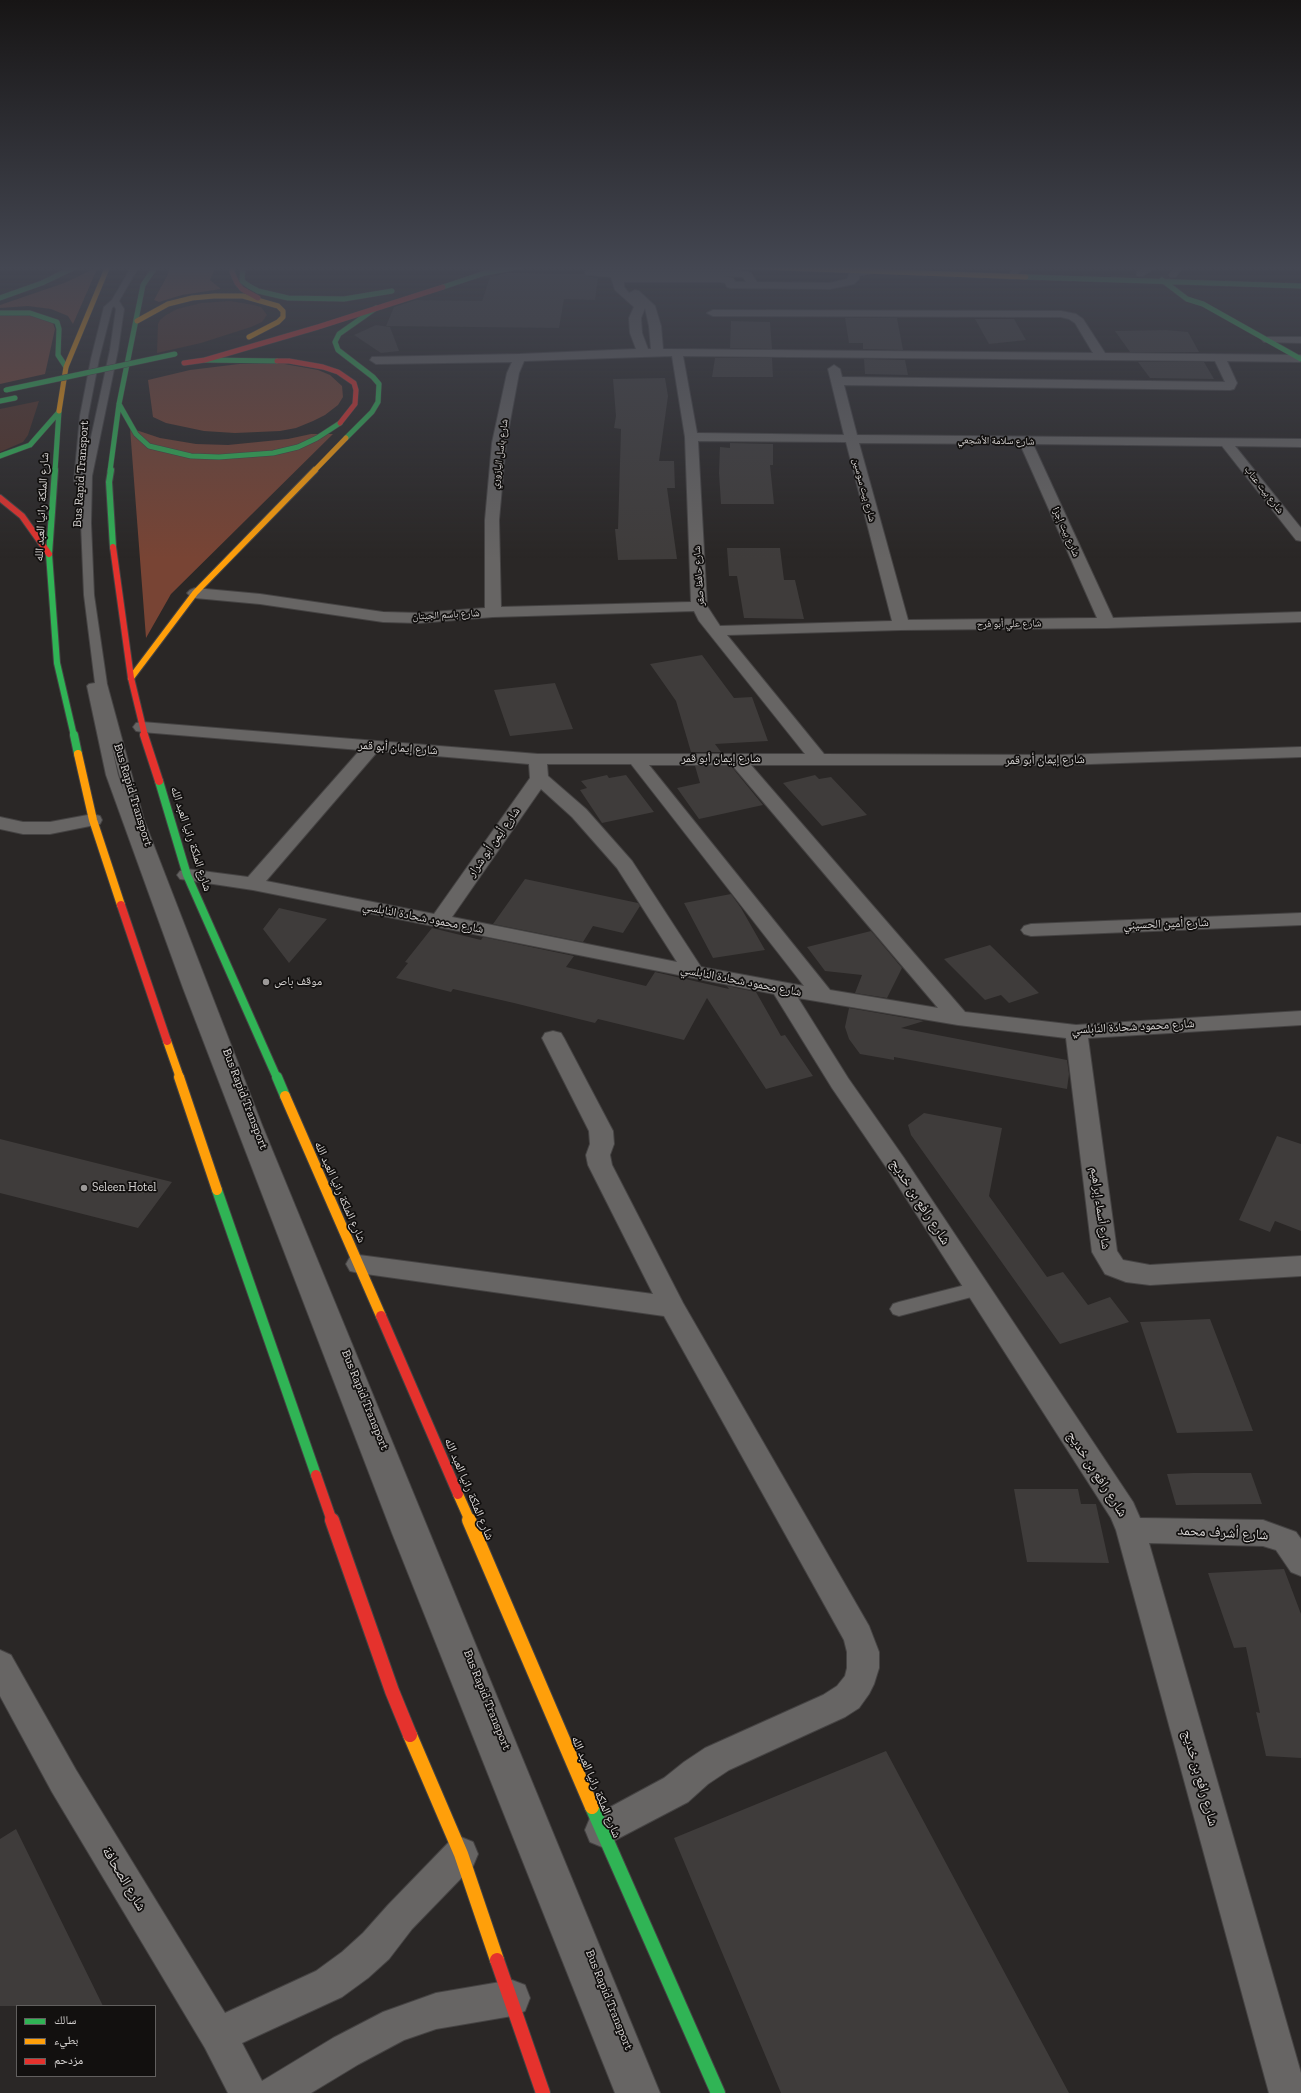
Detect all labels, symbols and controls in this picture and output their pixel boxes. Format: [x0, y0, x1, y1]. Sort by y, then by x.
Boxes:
street label: شارع باسل اليازوري [489, 418, 511, 490]
street label: Bus Rapid Transport [70, 420, 92, 528]
street label: شارع سلامة الأشجعي [957, 434, 1035, 448]
street label: شارع الملكة رانيا العبد الله [32, 452, 52, 562]
street label: شارع بيت سوسين [850, 457, 878, 523]
street label: شارع بيت عتاب [1242, 464, 1286, 516]
street label: شارع بيت إجزا [1050, 505, 1082, 559]
street label: شارع حافظ صقر [691, 546, 707, 606]
street label: شارع باسم الجيتان [412, 607, 480, 623]
street label: شارع علي أبو فرح [977, 617, 1041, 631]
street label: شارع إيمان أبو قمر [358, 738, 438, 758]
street label: Bus Rapid Transport [110, 742, 156, 848]
street label: شارع إيمان أبو قمر [681, 752, 761, 766]
street label: شارع إيمان أبو قمر [1005, 752, 1085, 768]
street label: شارع الملكة رانيا العبد الله [167, 785, 215, 893]
street label: شارع أيمن أبو شرار [465, 804, 523, 880]
street label: شارع محمود شحادة النابلسي [361, 899, 485, 937]
street label: شارع أمين الحسيني [1123, 915, 1209, 933]
street label: شارع محمود شحادة النابلسي [679, 962, 803, 1000]
place label: موقف باص [274, 975, 322, 989]
marker: موقف باص [261, 977, 271, 987]
street label: شارع محمود شحادة النابلسي [1071, 1017, 1195, 1037]
street label: Bus Rapid Transport [219, 1047, 271, 1151]
street label: شارع الملكة رانيا العبد الله [311, 1139, 369, 1245]
street label: شارع رافع بن خديج [886, 1156, 954, 1248]
street label: شارع أسماء إبراهيم [1087, 1166, 1113, 1250]
place label: Seleen Hotel [92, 1181, 156, 1195]
marker: Seleen Hotel [79, 1183, 89, 1193]
street label: Bus Rapid Transport [338, 1348, 392, 1452]
street label: شارع رافع بن خديج [1063, 1428, 1131, 1520]
street label: شارع الملكة رانيا العبد الله [441, 1436, 497, 1542]
street label: شارع أشرف محمد [1177, 1522, 1269, 1544]
street label: Bus Rapid Transport [460, 1648, 514, 1752]
street label: شارع رافع بن خديج [1178, 1728, 1222, 1828]
street label: شارع الملكة رانيا العبد الله [568, 1734, 624, 1840]
street label: شارع الصحافة [98, 1844, 150, 1914]
street label: Bus Rapid Transport [582, 1948, 636, 2052]
legend [16, 2005, 156, 2077]
text: سالك [54, 2013, 76, 2027]
text: بطيء [54, 2033, 78, 2047]
text: مزدحم [54, 2053, 83, 2067]

